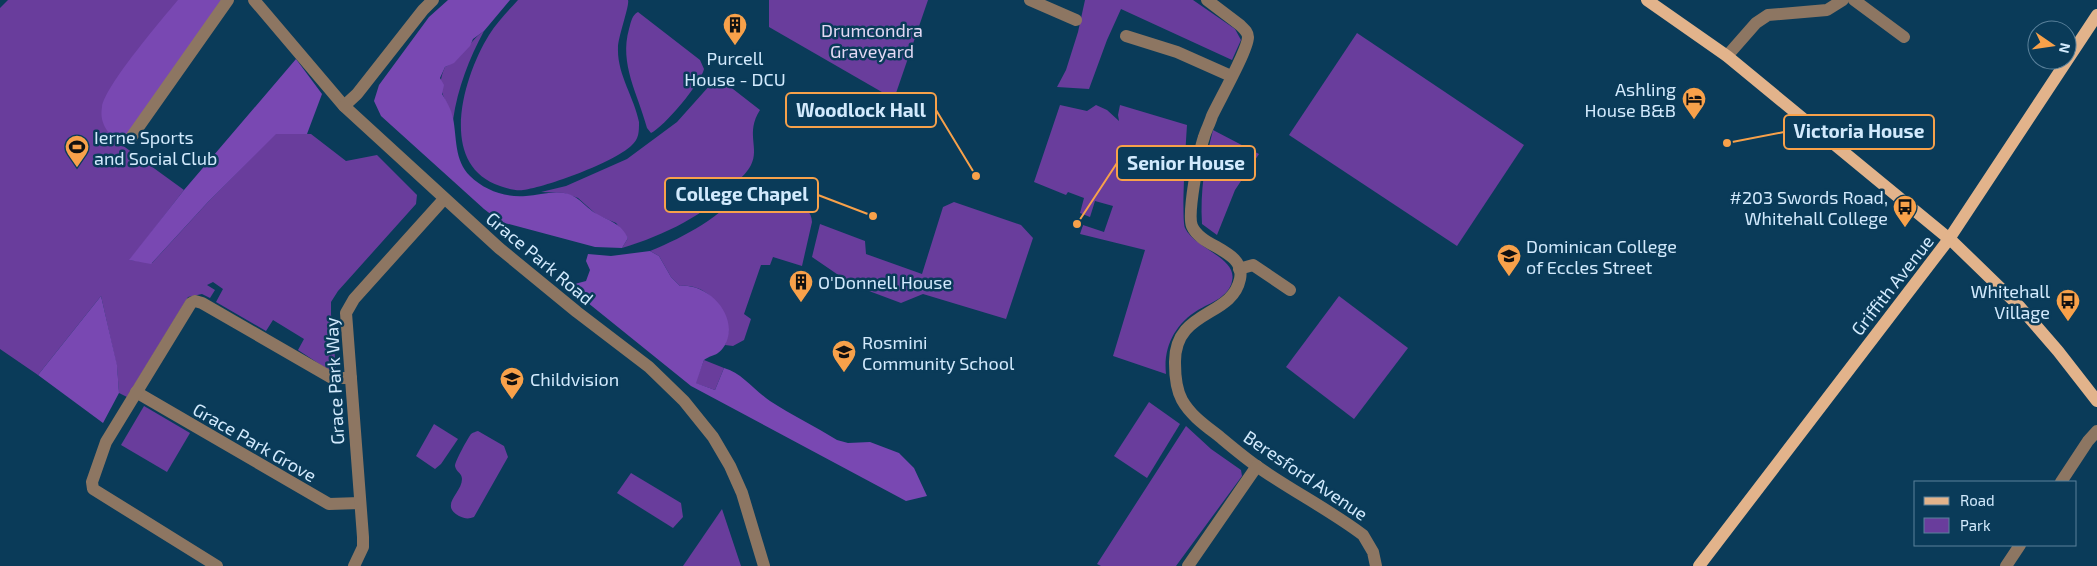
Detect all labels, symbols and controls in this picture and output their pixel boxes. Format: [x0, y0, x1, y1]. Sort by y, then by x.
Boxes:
building icon: Purcell House - DCU [722, 12, 748, 46]
park label: Drumcondra Graveyard [821, 19, 923, 62]
north arrow [2027, 20, 2077, 70]
text: N [2056, 41, 2075, 55]
place label: Purcell House - DCU [684, 47, 786, 90]
place label: Ashling House B&B [1584, 78, 1676, 121]
hotel icon: Ashling House B&B [1681, 86, 1707, 120]
callout: Woodlock Hall [786, 93, 936, 127]
text: Woodlock Hall [796, 98, 927, 121]
callout: Victoria House [1784, 115, 1934, 149]
text: Victoria House [1794, 119, 1925, 142]
place label: Ierne Sports and Social Club [94, 126, 217, 169]
sports icon: Ierne Sports and Social Club [64, 134, 90, 168]
callout: Senior House [1117, 146, 1255, 180]
text: Senior House [1127, 151, 1245, 174]
callout: College Chapel [665, 178, 818, 212]
text: College Chapel [675, 182, 809, 205]
place label: #203 Swords Road, Whitehall College [1730, 186, 1888, 229]
bus stop icon: #203 Swords Road, Whitehall College [1892, 194, 1918, 228]
street label: Grace Park Road [482, 207, 598, 309]
street label: Griffith Avenue [1846, 231, 1938, 339]
place label: Dominican College of Eccles Street [1526, 235, 1677, 278]
school or university icon: Dominican College of Eccles Street [1496, 243, 1522, 277]
building icon: O'Donnell House [788, 269, 814, 303]
place label: O'Donnell House [818, 271, 952, 293]
place label: Whitehall Village [1970, 280, 2051, 323]
bus stop icon: Whitehall Village [2055, 288, 2081, 322]
street label: Grace Park Way [320, 316, 348, 445]
place label: Rosmini Community School [862, 331, 1015, 374]
school or university icon: Rosmini Community School [831, 339, 857, 373]
school or university icon: Childvision [499, 366, 525, 400]
place label: Childvision [530, 368, 619, 390]
street label: Grace Park Grove [189, 398, 321, 486]
street label: Beresford Avenue [1240, 425, 1372, 525]
legend [1914, 481, 2077, 546]
text: Road [1960, 491, 1995, 509]
text: Park [1960, 516, 1991, 534]

